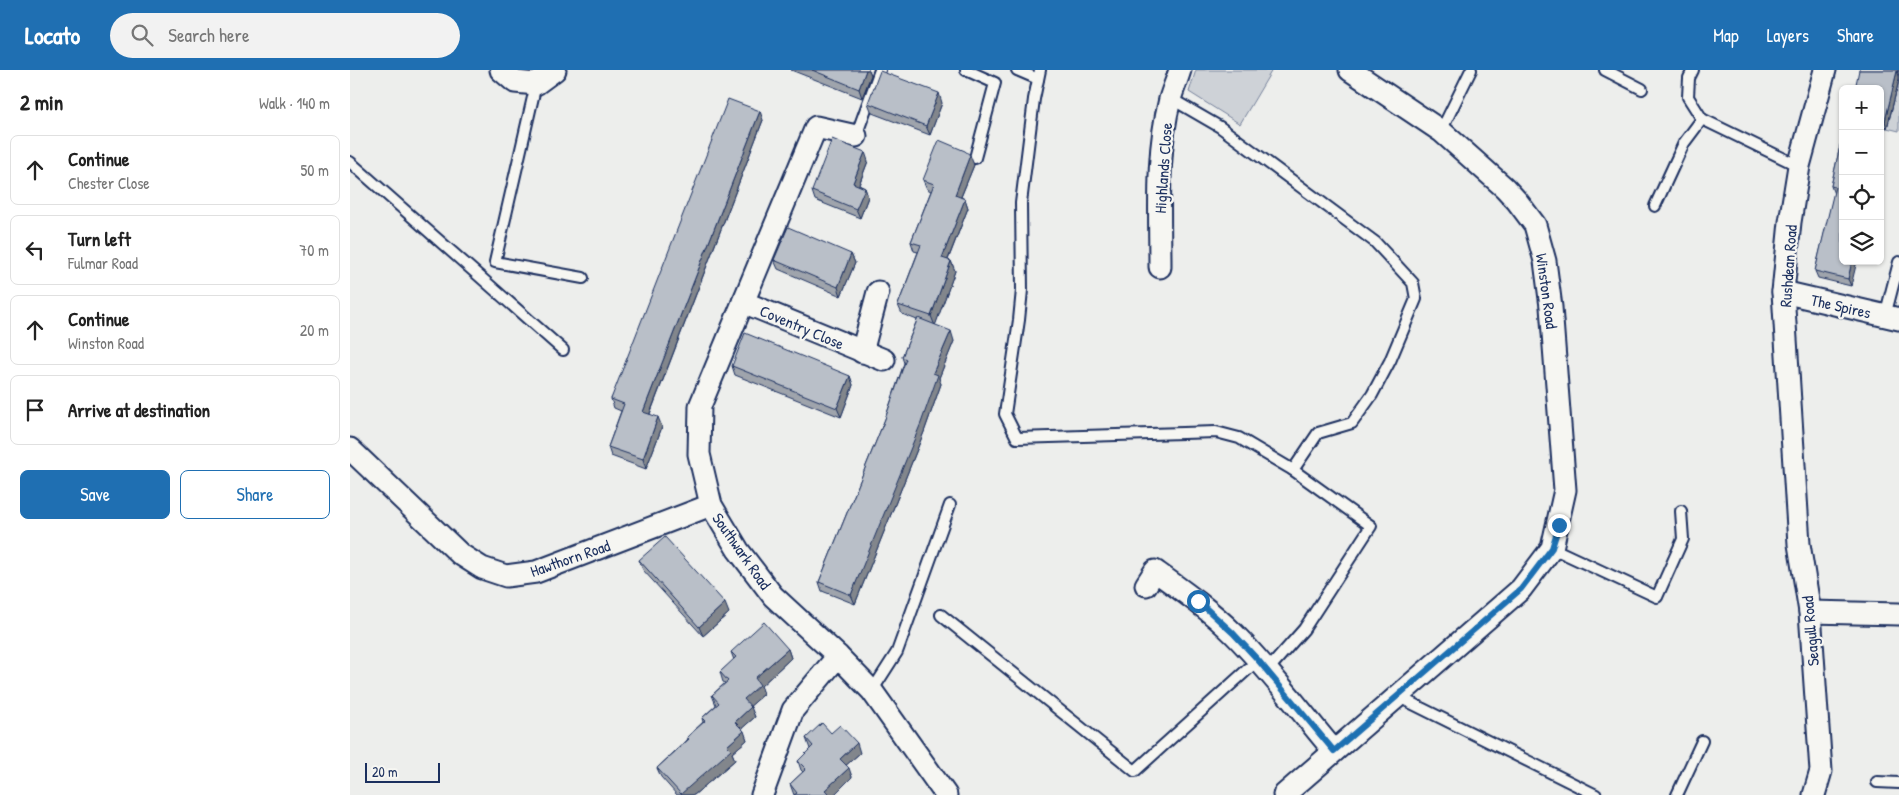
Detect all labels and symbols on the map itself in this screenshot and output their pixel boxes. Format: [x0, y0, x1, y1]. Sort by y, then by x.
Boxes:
street label: Highlands Close [1149, 121, 1177, 214]
street label: Rushdean Road [1774, 224, 1802, 308]
street label: Winston Road [1531, 252, 1563, 330]
street label: The Spires [1809, 288, 1873, 324]
street label: Coventry Close [757, 299, 848, 355]
street label: Southwark Road [708, 508, 776, 594]
route end [1548, 514, 1571, 537]
street label: Hawthorn Road [527, 534, 613, 582]
route start [1187, 590, 1210, 613]
street label: Seagull Road [1796, 595, 1824, 667]
scale bar [365, 760, 440, 783]

